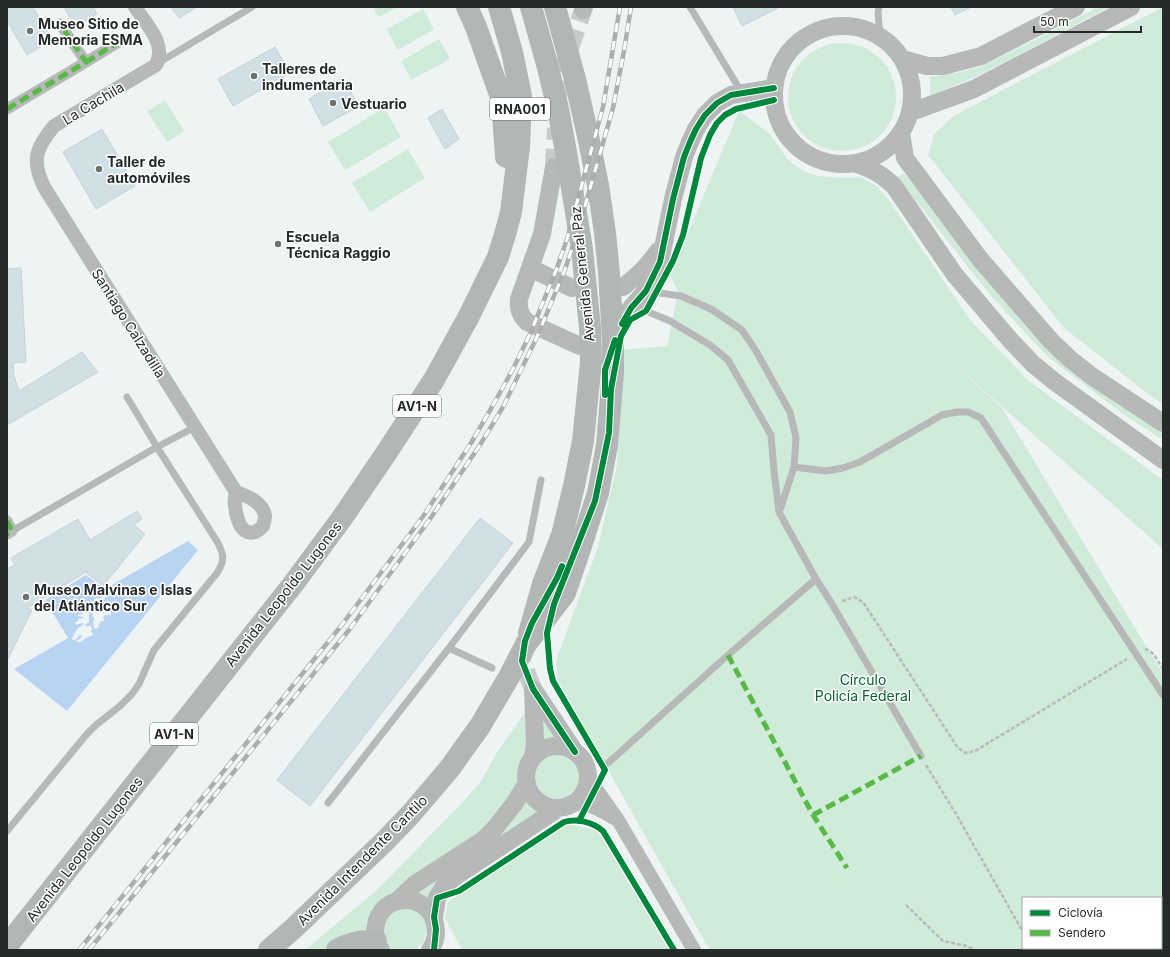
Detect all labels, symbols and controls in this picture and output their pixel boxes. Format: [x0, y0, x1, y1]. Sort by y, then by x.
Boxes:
scale bar [1034, 8, 1141, 34]
text: 50 m [1040, 14, 1069, 29]
place label: Museo Sitio de Memoria ESMA [38, 15, 144, 48]
marker: Museo Sitio de Memoria ESMA [25, 26, 35, 36]
place label: Talleres de indumentaria [262, 60, 353, 93]
marker: Talleres de indumentaria [249, 71, 259, 81]
street label: La Cachila [59, 78, 127, 128]
place label: Vestuario [341, 95, 407, 112]
marker: Vestuario [328, 98, 338, 108]
road number: RNA001 [490, 98, 550, 120]
place label: Taller de automóviles [107, 153, 191, 186]
marker: Taller de automóviles [94, 164, 104, 174]
street label: Avenida General Paz [566, 205, 598, 343]
place label: Escuela Técnica Raggio [286, 228, 391, 261]
marker: Escuela Técnica Raggio [273, 239, 283, 249]
street label: Santiago Calzadilla [89, 265, 169, 381]
road number: AV1-N [393, 395, 441, 417]
street label: Avenida Leopoldo Lugones [221, 518, 345, 670]
place label: Museo Malvinas e Islas del Atlántico Sur [34, 581, 192, 614]
marker: Museo Malvinas e Islas del Atlántico Sur [21, 592, 31, 602]
park label: Círculo Policía Federal [815, 671, 911, 704]
road number: AV1-N [150, 723, 198, 745]
street label: Avenida Leopoldo Lugones [22, 773, 146, 925]
street label: Avenida Intendente Cantilo [293, 791, 431, 929]
legend [1022, 897, 1162, 949]
text: Ciclovía [1058, 905, 1103, 920]
text: Sendero [1058, 925, 1106, 940]

